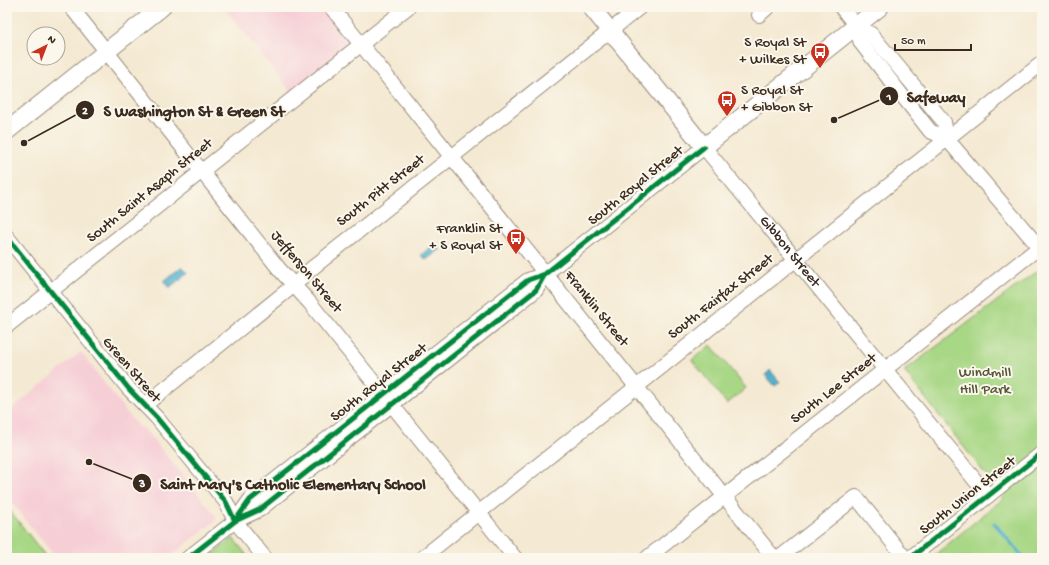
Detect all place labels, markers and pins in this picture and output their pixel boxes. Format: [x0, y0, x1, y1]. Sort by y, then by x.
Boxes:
place label: S Royal St + Wilkes St [739, 34, 808, 69]
bus stop icon: S Royal St + Wilkes St [809, 41, 831, 69]
place label: S Royal St + Gibbon St [741, 82, 814, 117]
callout: Safeway [879, 82, 974, 110]
bus stop icon: S Royal St + Gibbon St [716, 89, 738, 117]
callout: S Washington St & Green St [75, 96, 293, 124]
place label: Franklin St + S Royal St [429, 220, 504, 255]
bus stop icon: Franklin St + S Royal St [505, 227, 527, 255]
callout: Saint Mary's Catholic Elementary School [132, 469, 434, 497]

